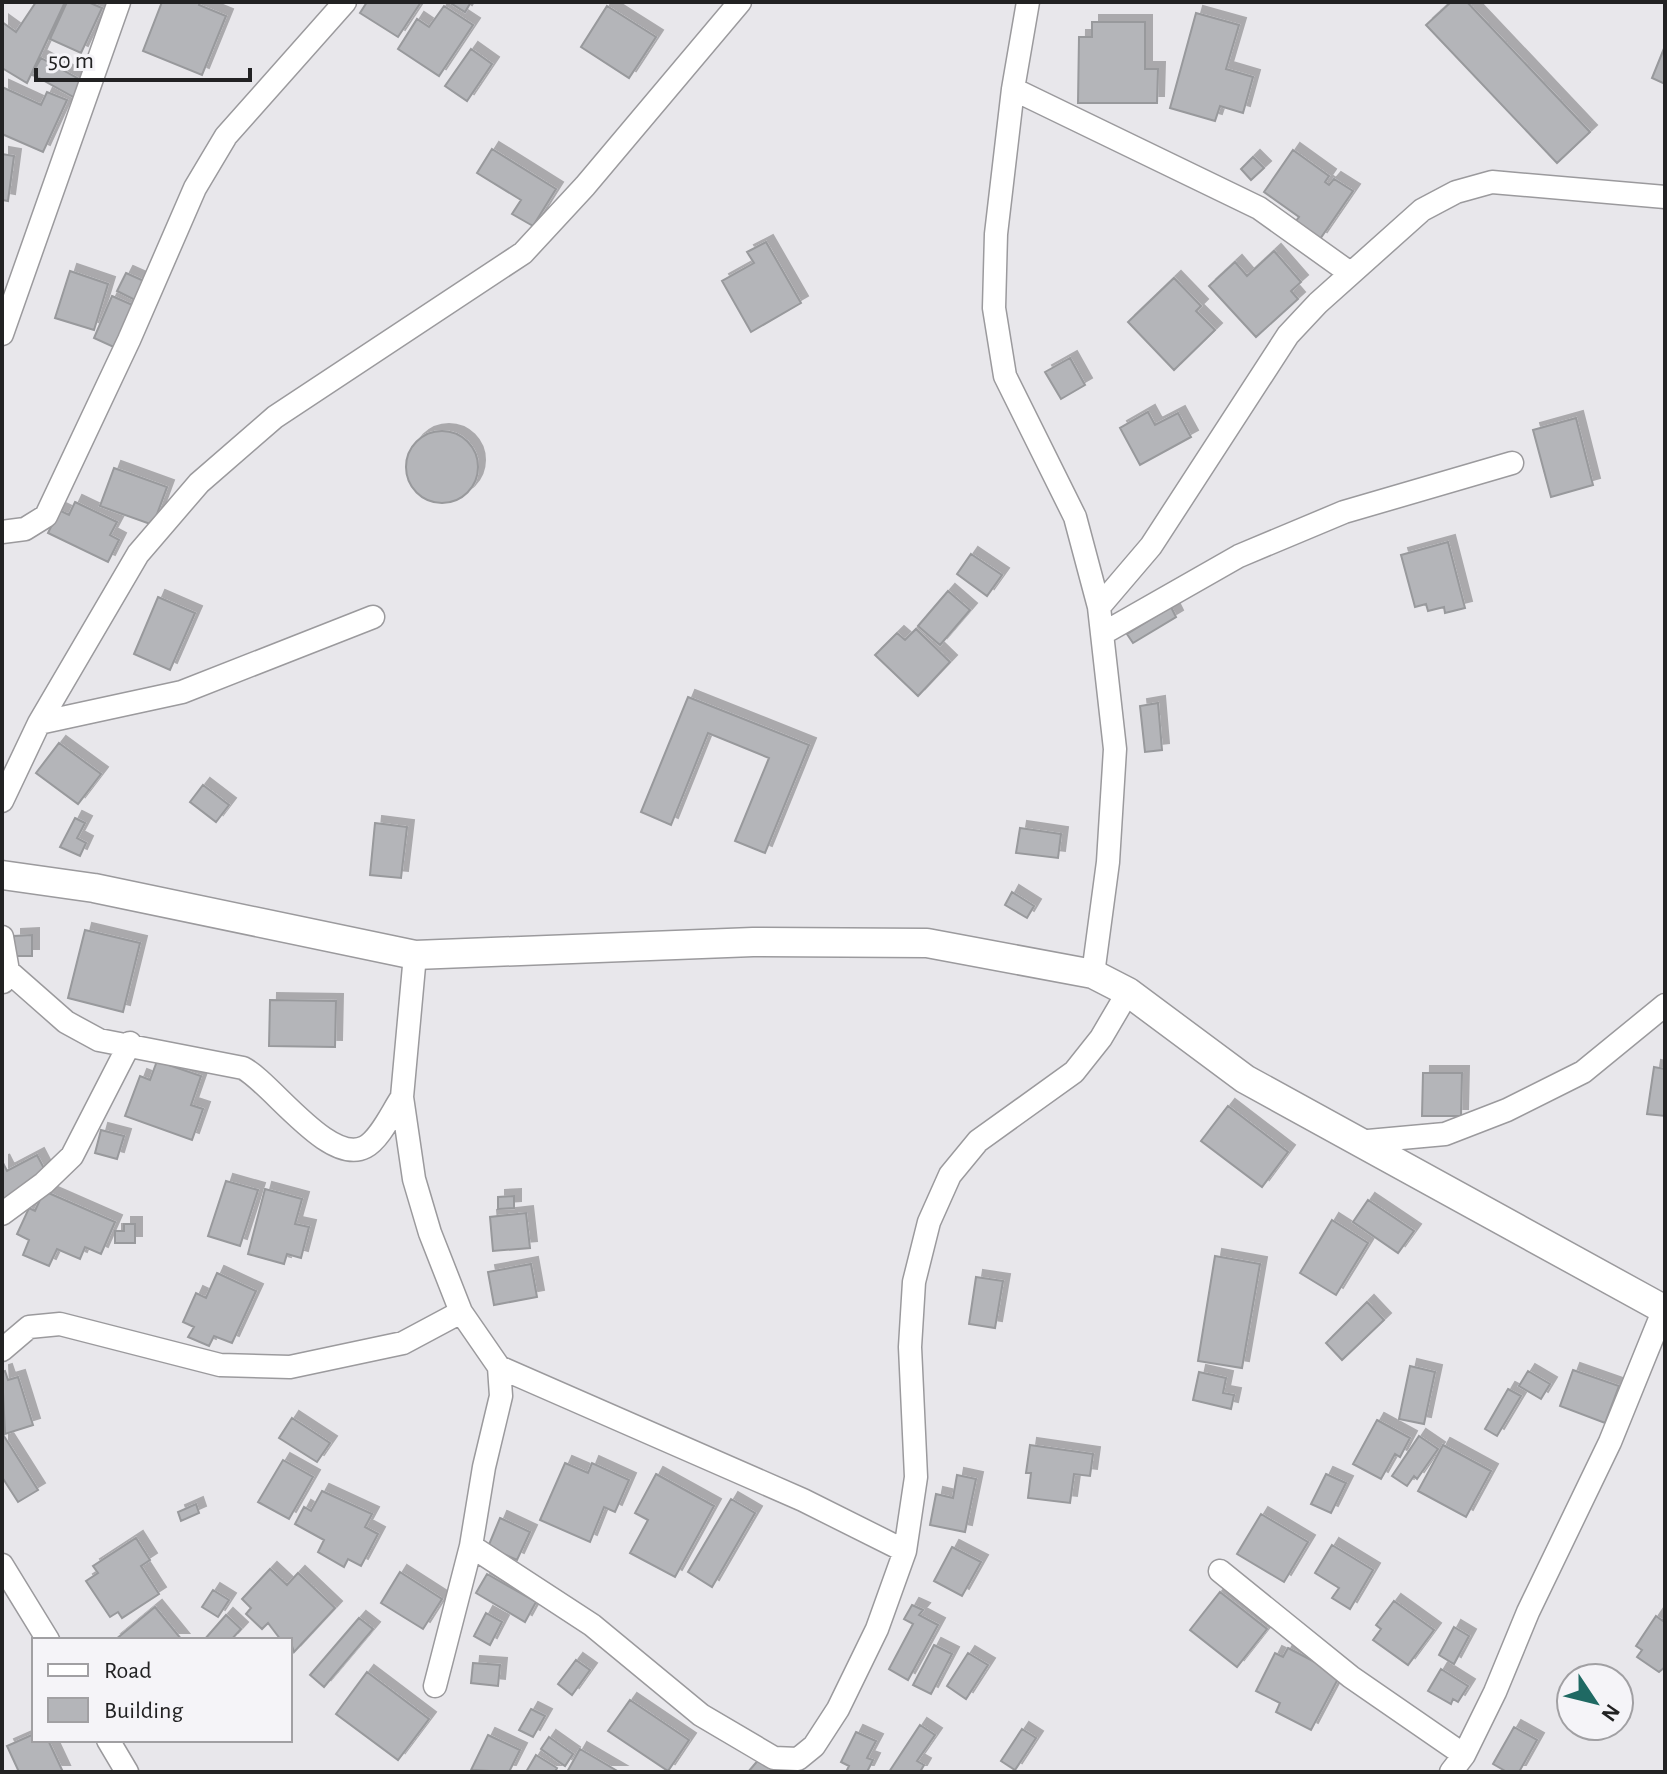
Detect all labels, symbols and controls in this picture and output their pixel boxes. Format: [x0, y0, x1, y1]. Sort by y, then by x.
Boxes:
scale bar [36, 32, 250, 82]
text: 50 m [48, 49, 94, 73]
legend [32, 1638, 292, 1742]
text: Road [104, 1659, 152, 1683]
north arrow [1555, 1662, 1635, 1742]
text: Building [104, 1699, 183, 1723]
text: N [1597, 1700, 1624, 1725]

